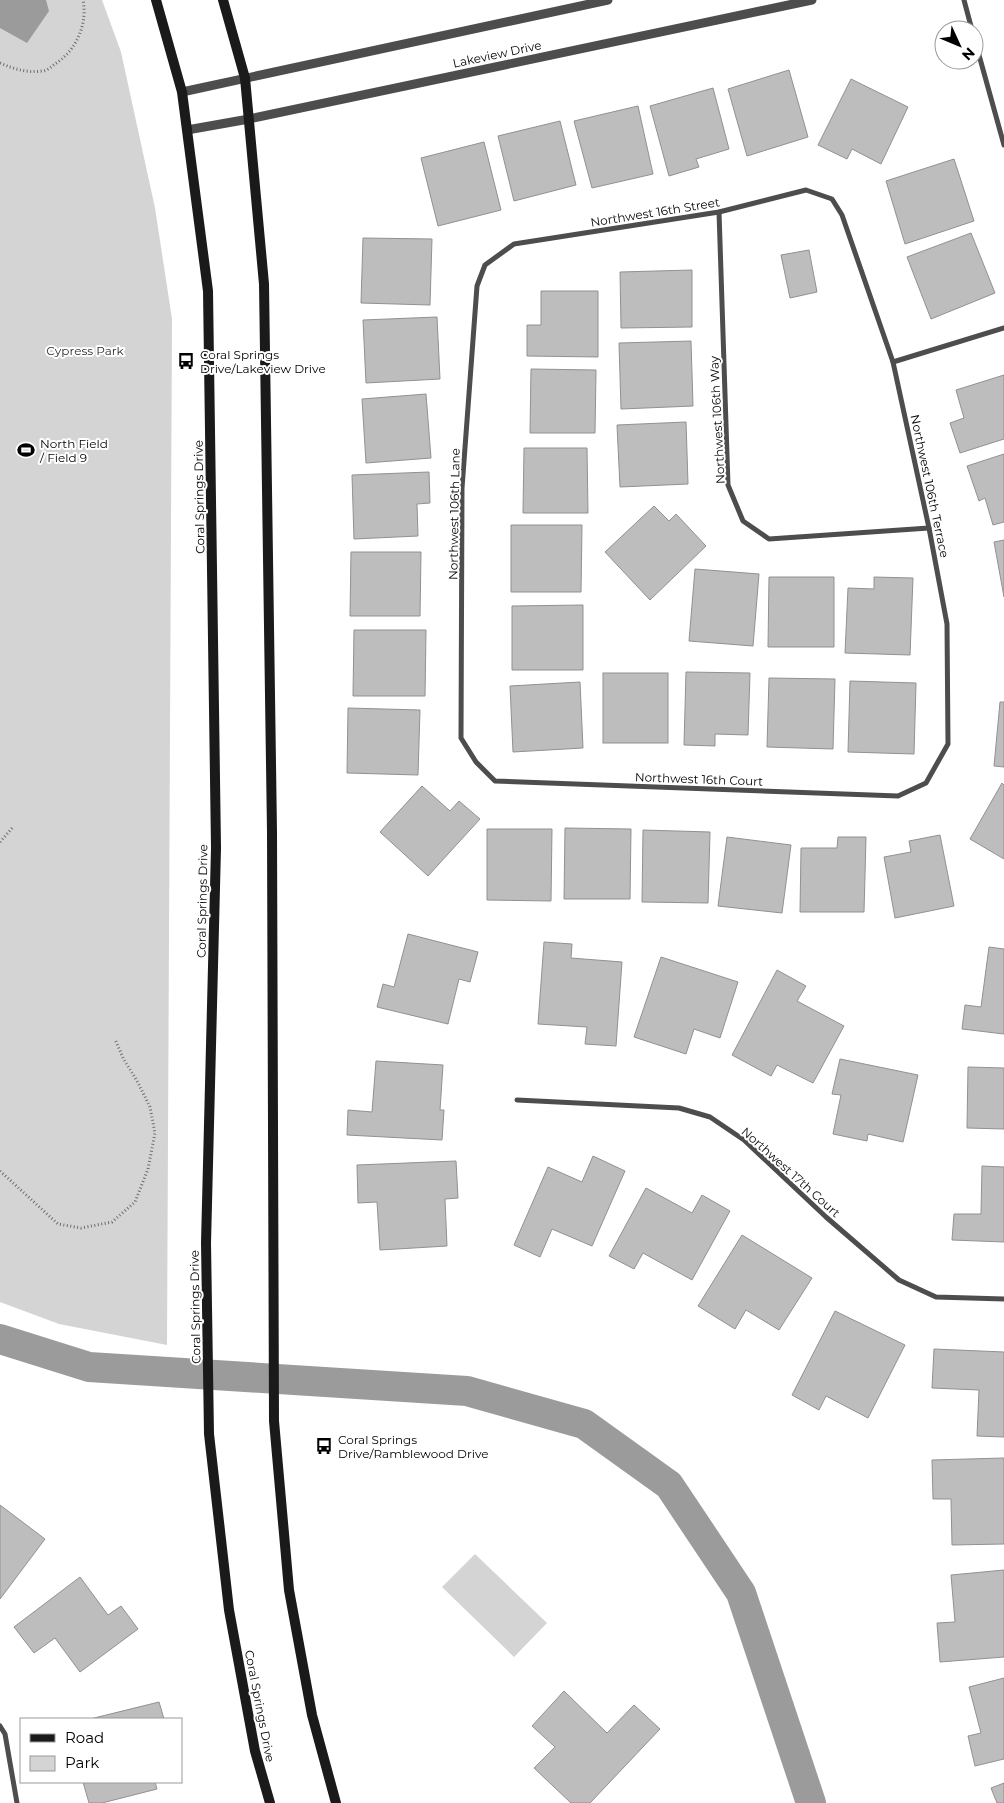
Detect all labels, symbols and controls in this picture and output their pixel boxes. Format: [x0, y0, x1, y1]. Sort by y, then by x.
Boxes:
north arrow [934, 20, 984, 70]
street label: Lakeview Drive [451, 37, 543, 71]
text: N [958, 44, 979, 64]
street label: Northwest 16th Street [589, 194, 721, 230]
park label: Cypress Park [46, 343, 124, 358]
place label: Coral Springs Drive/Lakeview Drive [200, 347, 326, 376]
bus stop icon: Coral Springs Drive/Lakeview Drive [176, 351, 196, 371]
street label: Northwest 106th Way [706, 355, 728, 484]
street label: Northwest 106th Terrace [908, 413, 952, 559]
place label: North Field / Field 9 [39, 436, 108, 465]
sports icon: North Field / Field 9 [16, 440, 36, 460]
street label: Coral Springs Drive [191, 440, 207, 554]
street label: Northwest 106th Lane [445, 448, 463, 580]
street label: Northwest 16th Court [635, 769, 763, 789]
street label: Coral Springs Drive [194, 844, 210, 958]
street label: Northwest 17th Court [739, 1124, 844, 1220]
street label: Coral Springs Drive [187, 1250, 203, 1364]
place label: Coral Springs Drive/Ramblewood Drive [338, 1432, 489, 1461]
bus stop icon: Coral Springs Drive/Ramblewood Drive [314, 1436, 334, 1456]
street label: Coral Springs Drive [242, 1649, 278, 1763]
legend [20, 1718, 182, 1783]
text: Road [65, 1728, 104, 1747]
text: Park [65, 1753, 99, 1772]

